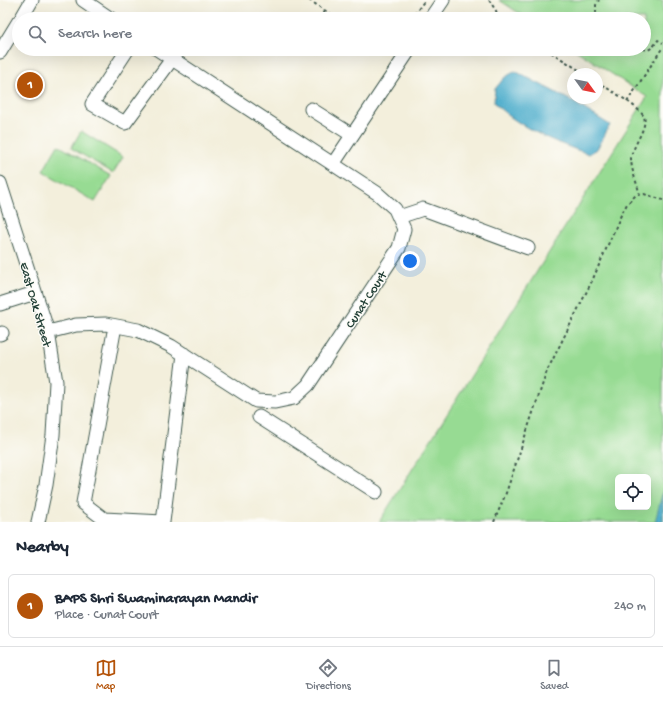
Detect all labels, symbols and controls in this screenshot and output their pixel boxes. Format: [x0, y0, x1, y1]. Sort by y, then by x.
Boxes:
search box [12, 12, 651, 56]
icon: search [26, 23, 48, 45]
text: Search here [58, 25, 132, 43]
north arrow [567, 68, 603, 104]
pin: 1 [17, 70, 43, 100]
your location [400, 251, 420, 271]
street label: East Oak Street [15, 261, 54, 350]
street label: Cunat Court [343, 268, 392, 332]
map controls [615, 474, 651, 510]
button: locate [615, 474, 651, 510]
text: Nearby [16, 538, 69, 558]
text: BAPS Shri Swaminarayan Mandir [55, 590, 257, 608]
text: 1 [27, 599, 33, 614]
text: 240 m [614, 599, 646, 614]
text: Place · Cunat Court [55, 608, 158, 623]
tab: Map [95, 657, 117, 693]
tab: Directions [306, 657, 351, 693]
tab: Saved [540, 657, 568, 693]

